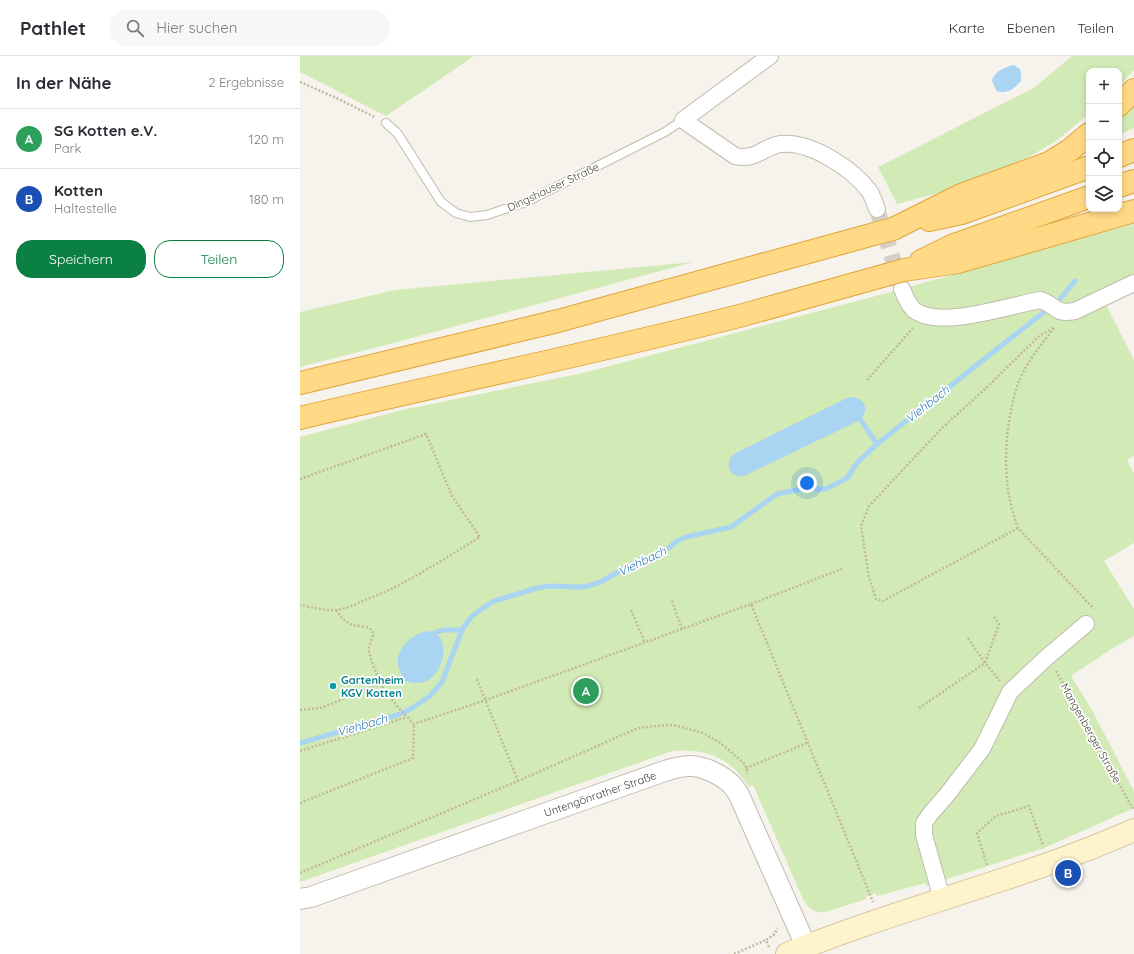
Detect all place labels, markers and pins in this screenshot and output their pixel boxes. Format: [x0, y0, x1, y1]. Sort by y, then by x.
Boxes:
place label: Gartenheim KGV Kotten [341, 673, 404, 700]
pin: A [573, 676, 599, 706]
marker: Gartenheim KGV Kotten [328, 681, 338, 691]
pin: B [1055, 858, 1081, 888]

